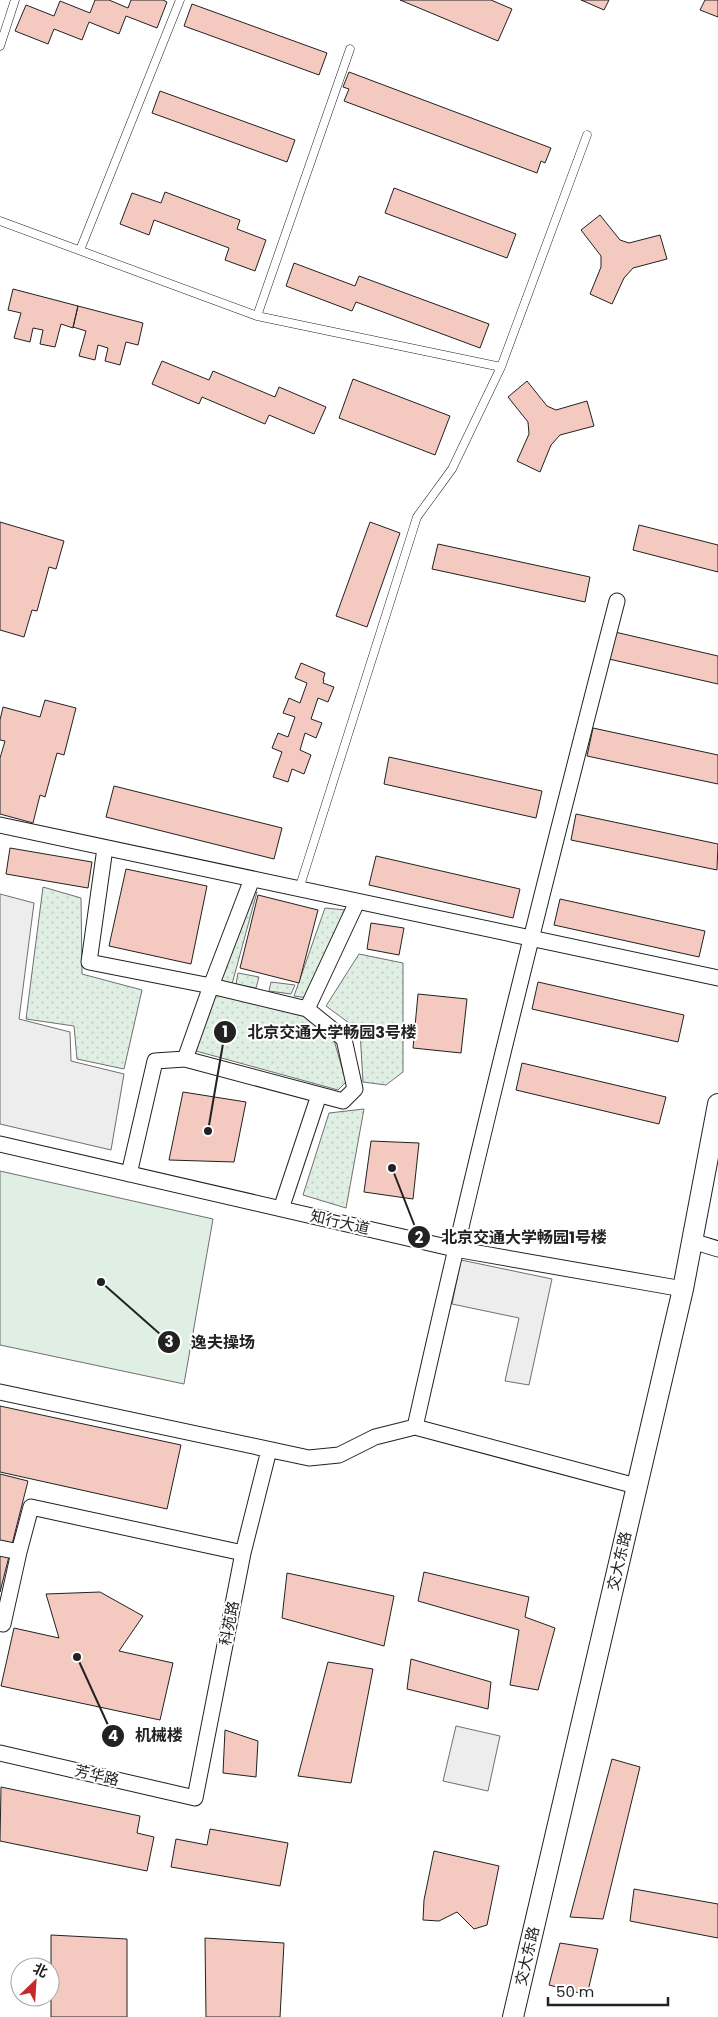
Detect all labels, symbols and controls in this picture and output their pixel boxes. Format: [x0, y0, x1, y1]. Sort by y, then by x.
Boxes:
callout: 北京交通大学畅园3号楼 [213, 1017, 427, 1048]
text: 1 [222, 1021, 228, 1042]
text: 北京交通大学畅园3号楼 [247, 1021, 417, 1044]
street label: 知行大道 [308, 1205, 372, 1239]
callout: 北京交通大学畅园1号楼 [406, 1222, 617, 1253]
text: 北京交通大学畅园1号楼 [441, 1226, 607, 1249]
text: 2 [415, 1227, 424, 1248]
callout: 逸夫操场 [156, 1326, 265, 1357]
text: 3 [164, 1331, 174, 1352]
text: 逸夫操场 [191, 1331, 255, 1354]
street label: 交大东路 [602, 1529, 636, 1593]
street label: 科苑路 [214, 1599, 244, 1647]
callout: 机械楼 [100, 1720, 193, 1751]
text: 机械楼 [135, 1724, 183, 1747]
text: 4 [108, 1725, 118, 1746]
street label: 芳华路 [73, 1760, 121, 1790]
street label: 交大东路 [510, 1924, 544, 1988]
north arrow [10, 1957, 60, 2007]
text: 北 [30, 1958, 51, 1982]
scale bar [548, 1974, 668, 2006]
text: 50 m [556, 1981, 594, 2002]

